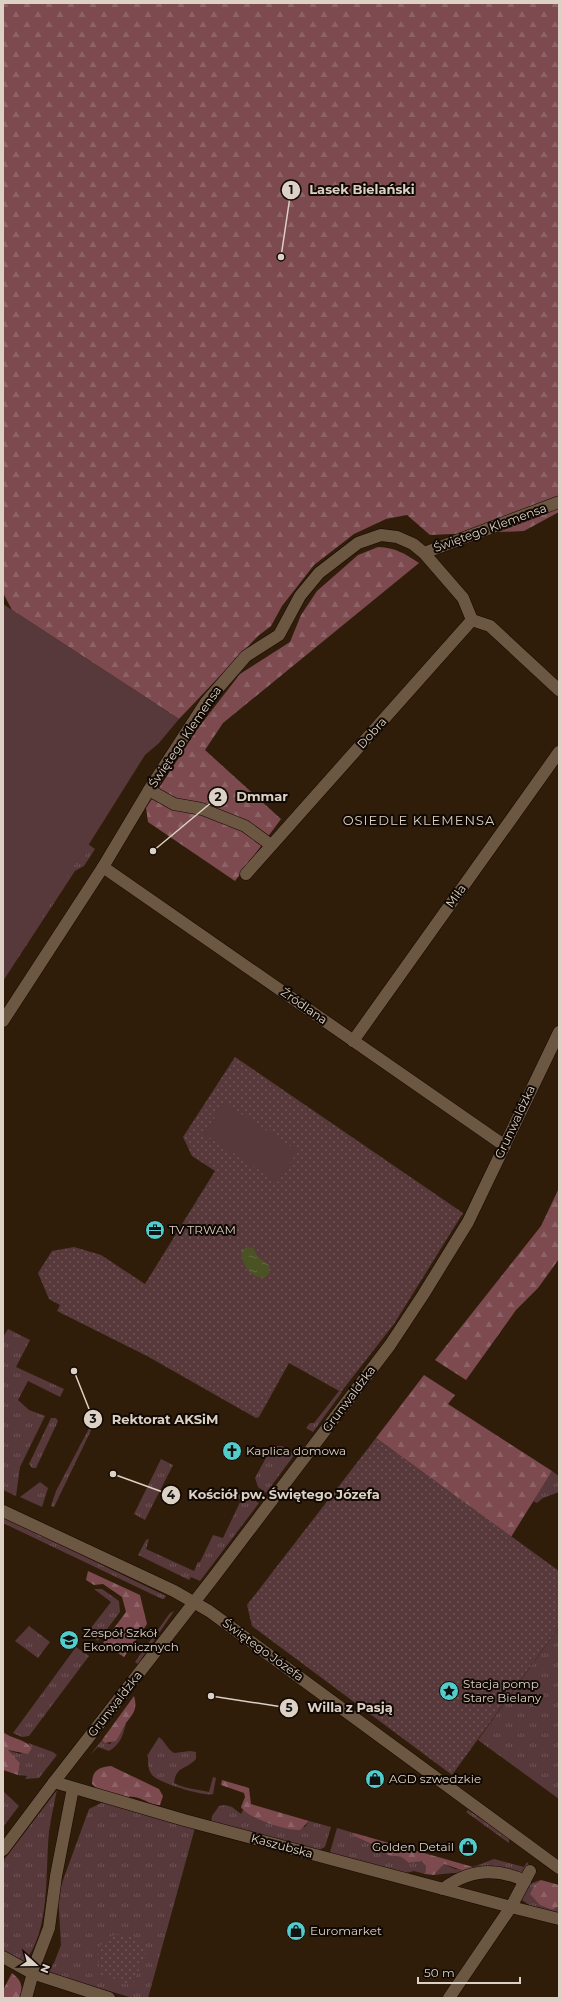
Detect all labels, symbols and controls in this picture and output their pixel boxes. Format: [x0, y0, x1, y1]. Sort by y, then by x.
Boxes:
callout: Lasek Bielański [281, 177, 423, 202]
text: Lasek Bielański [309, 181, 415, 197]
text: 1 [289, 182, 293, 197]
street label: Świętego Klemensa [431, 500, 548, 555]
street label: Świętego Klemensa [145, 683, 224, 790]
street label: Dobra [354, 714, 390, 751]
callout: Dmmar [208, 784, 295, 809]
text: Dmmar [236, 788, 288, 804]
text: 2 [214, 789, 222, 804]
district label: OSIEDLE KLEMENSA [343, 812, 495, 828]
street label: Miła [442, 881, 469, 910]
street label: Źródlana [278, 984, 331, 1027]
street label: Grunwaldzka [491, 1083, 538, 1161]
office icon: TV TRWAM [144, 1219, 166, 1241]
place label: TV TRWAM [169, 1222, 236, 1237]
street label: Grunwaldzka [319, 1363, 378, 1435]
callout: Rektorat AKSiM [83, 1407, 226, 1432]
text: 3 [88, 1411, 97, 1426]
text: Rektorat AKSiM [112, 1411, 218, 1427]
church icon: Kaplica domowa [221, 1440, 243, 1462]
place label: Kaplica domowa [246, 1443, 346, 1458]
callout: Kościół pw. Świętego Józefa [161, 1482, 388, 1507]
text: Kościół pw. Świętego Józefa [188, 1486, 380, 1502]
text: 4 [167, 1487, 176, 1502]
street label: Świętego Józefa [220, 1615, 307, 1684]
place label: Zespół Szkół Ekonomicznych [83, 1625, 179, 1654]
school or university icon: Zespół Szkół Ekonomicznych [58, 1629, 80, 1651]
street label: Grunwaldzka [84, 1668, 145, 1740]
place label: Stacja pomp Stare Bielany [463, 1676, 542, 1705]
place icon: Stacja pomp Stare Bielany [438, 1680, 460, 1702]
callout: Willa z Pasją [279, 1695, 401, 1720]
text: Willa z Pasją [307, 1699, 393, 1715]
text: 5 [285, 1700, 293, 1715]
shop icon: AGD szwedzkie [364, 1768, 386, 1790]
place label: AGD szwedzkie [389, 1771, 481, 1786]
street label: Kaszubska [249, 1830, 315, 1861]
shop icon: Golden Detail [457, 1836, 479, 1858]
place label: Golden Detail [372, 1839, 454, 1854]
shop icon: Euromarket [285, 1920, 307, 1942]
place label: Euromarket [310, 1923, 382, 1938]
north arrow [16, 1945, 56, 1985]
scale bar [418, 1959, 520, 1985]
text: N [37, 1962, 53, 1975]
text: 50 m [424, 1965, 455, 1980]

